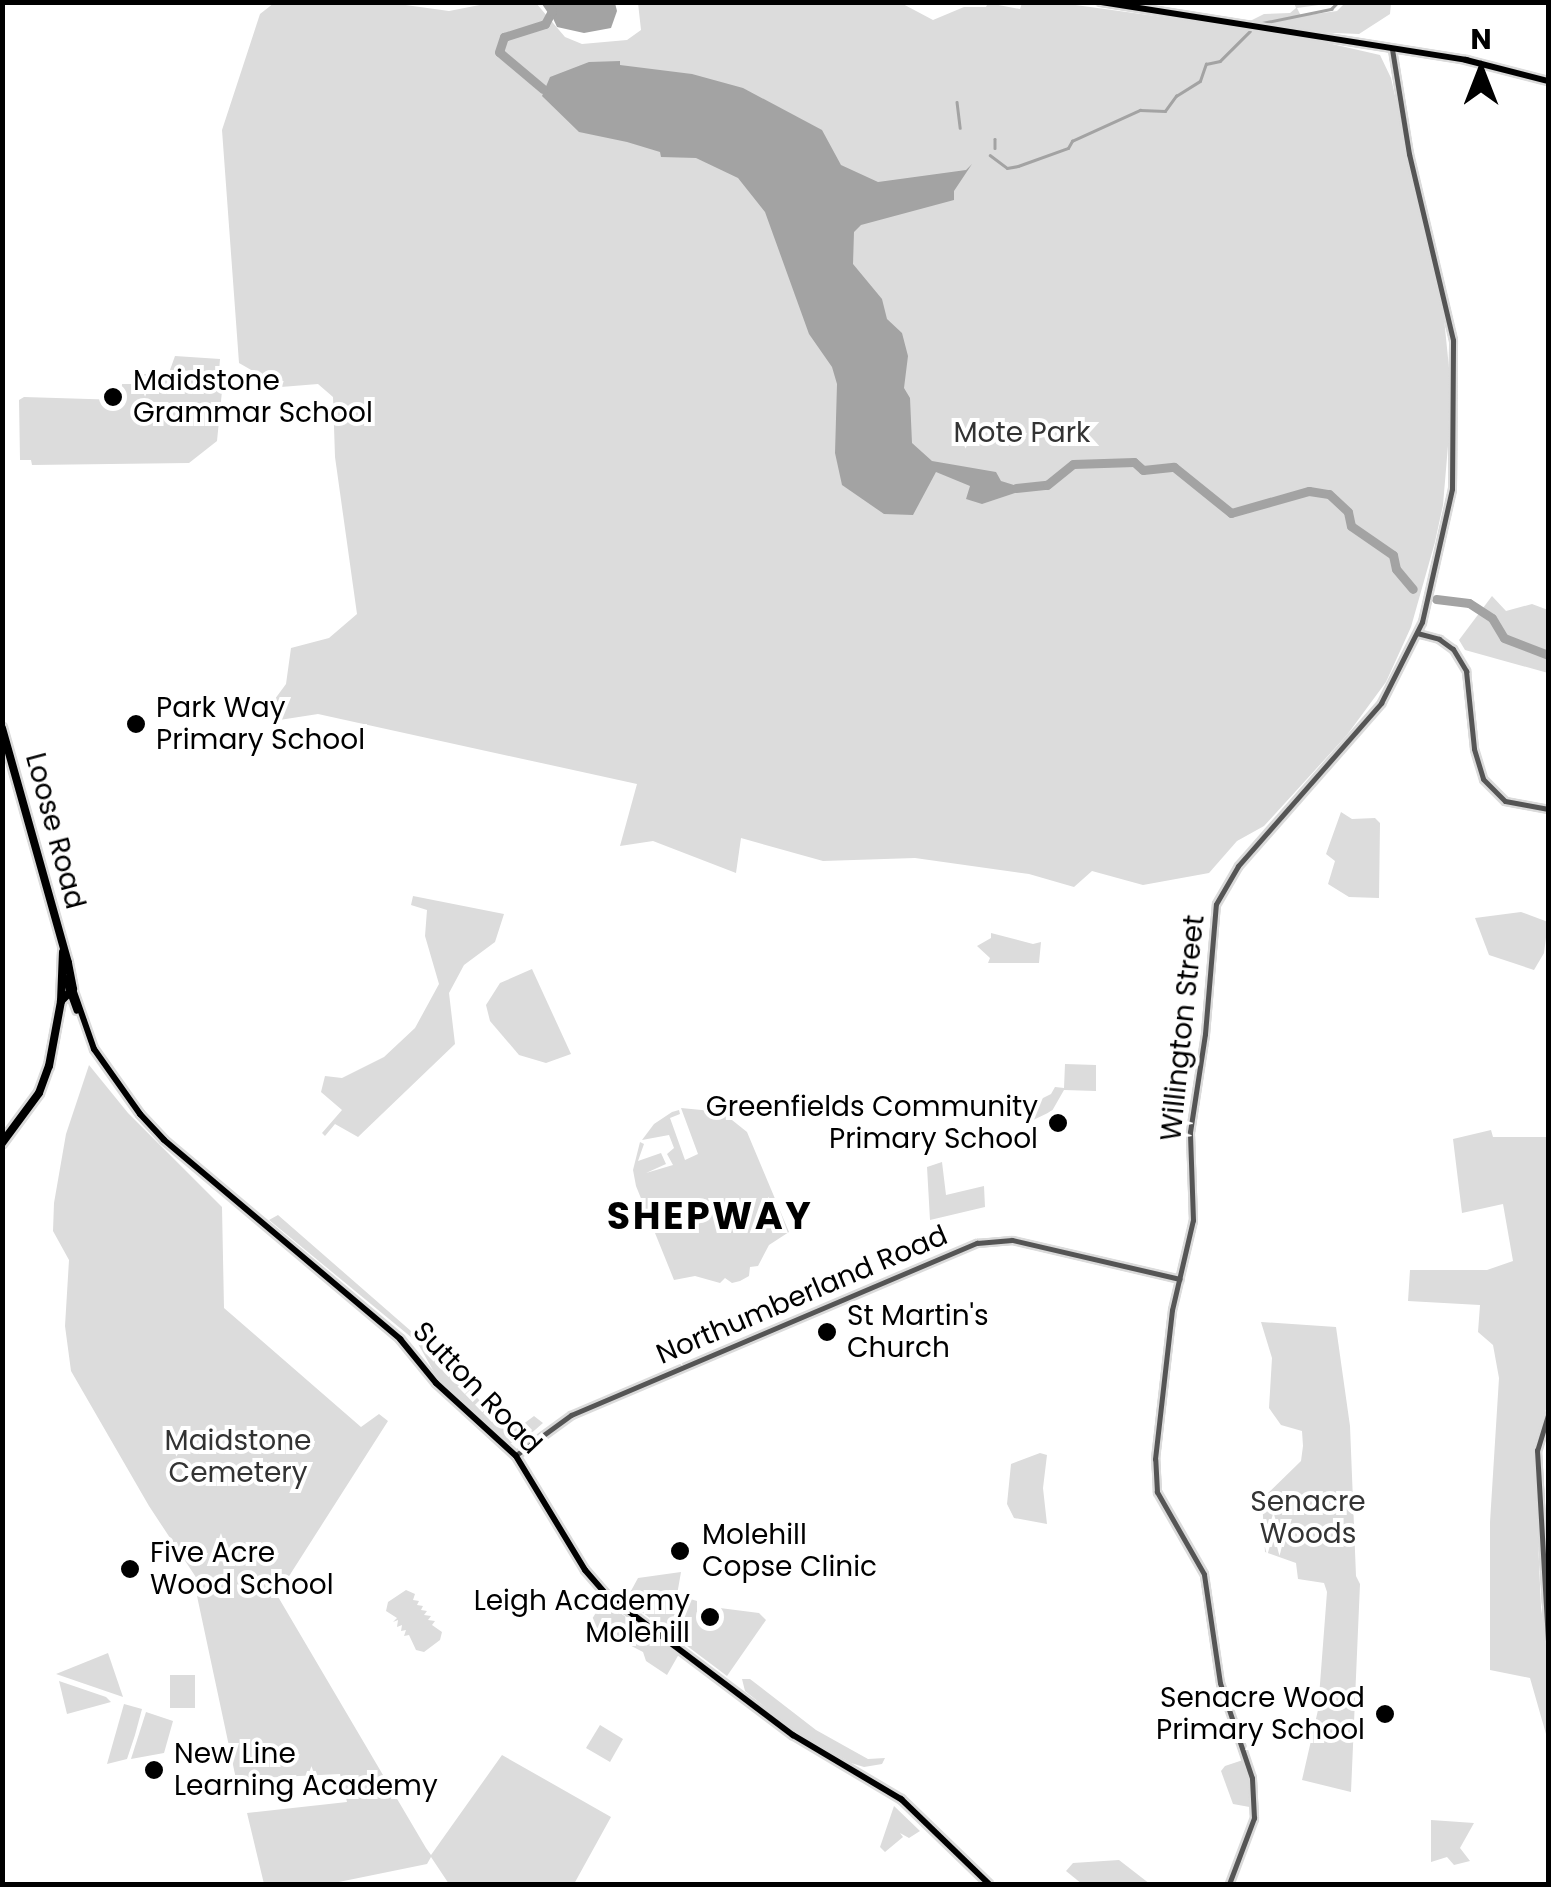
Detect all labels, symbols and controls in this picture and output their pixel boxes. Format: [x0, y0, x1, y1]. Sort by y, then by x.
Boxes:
north arrow [1431, 20, 1531, 120]
text: N [1470, 20, 1492, 59]
place label: Maidstone Grammar School [133, 364, 373, 430]
marker: Maidstone Grammar School [102, 386, 124, 408]
park label: Mote Park [953, 416, 1091, 450]
place label: Park Way Primary School [156, 691, 365, 757]
marker: Park Way Primary School [125, 713, 147, 735]
street label: Loose Road [18, 749, 92, 913]
street label: Willington Street [1154, 913, 1212, 1143]
place label: Greenfields Community Primary School [706, 1090, 1038, 1156]
marker: Greenfields Community Primary School [1047, 1112, 1069, 1134]
district label: SHEPWAY [607, 1193, 813, 1239]
street label: Northumberland Road [652, 1218, 952, 1372]
place label: St Martin's Church [847, 1299, 989, 1365]
street label: Sutton Road [406, 1315, 548, 1461]
marker: St Martin's Church [816, 1321, 838, 1343]
park label: Maidstone Cemetery [165, 1424, 311, 1490]
park label: Senacre Woods [1250, 1485, 1366, 1551]
place label: Molehill Copse Clinic [702, 1518, 877, 1584]
place label: Five Acre Wood School [150, 1536, 334, 1602]
marker: Molehill Copse Clinic [667, 1538, 693, 1564]
marker: Five Acre Wood School [119, 1558, 141, 1580]
place label: Leigh Academy Molehill [474, 1584, 690, 1650]
marker: Leigh Academy Molehill [699, 1606, 721, 1628]
place label: Senacre Wood Primary School [1156, 1681, 1365, 1747]
marker: Senacre Wood Primary School [1374, 1703, 1396, 1725]
place label: New Line Learning Academy [174, 1737, 438, 1803]
marker: New Line Learning Academy [143, 1759, 165, 1781]

